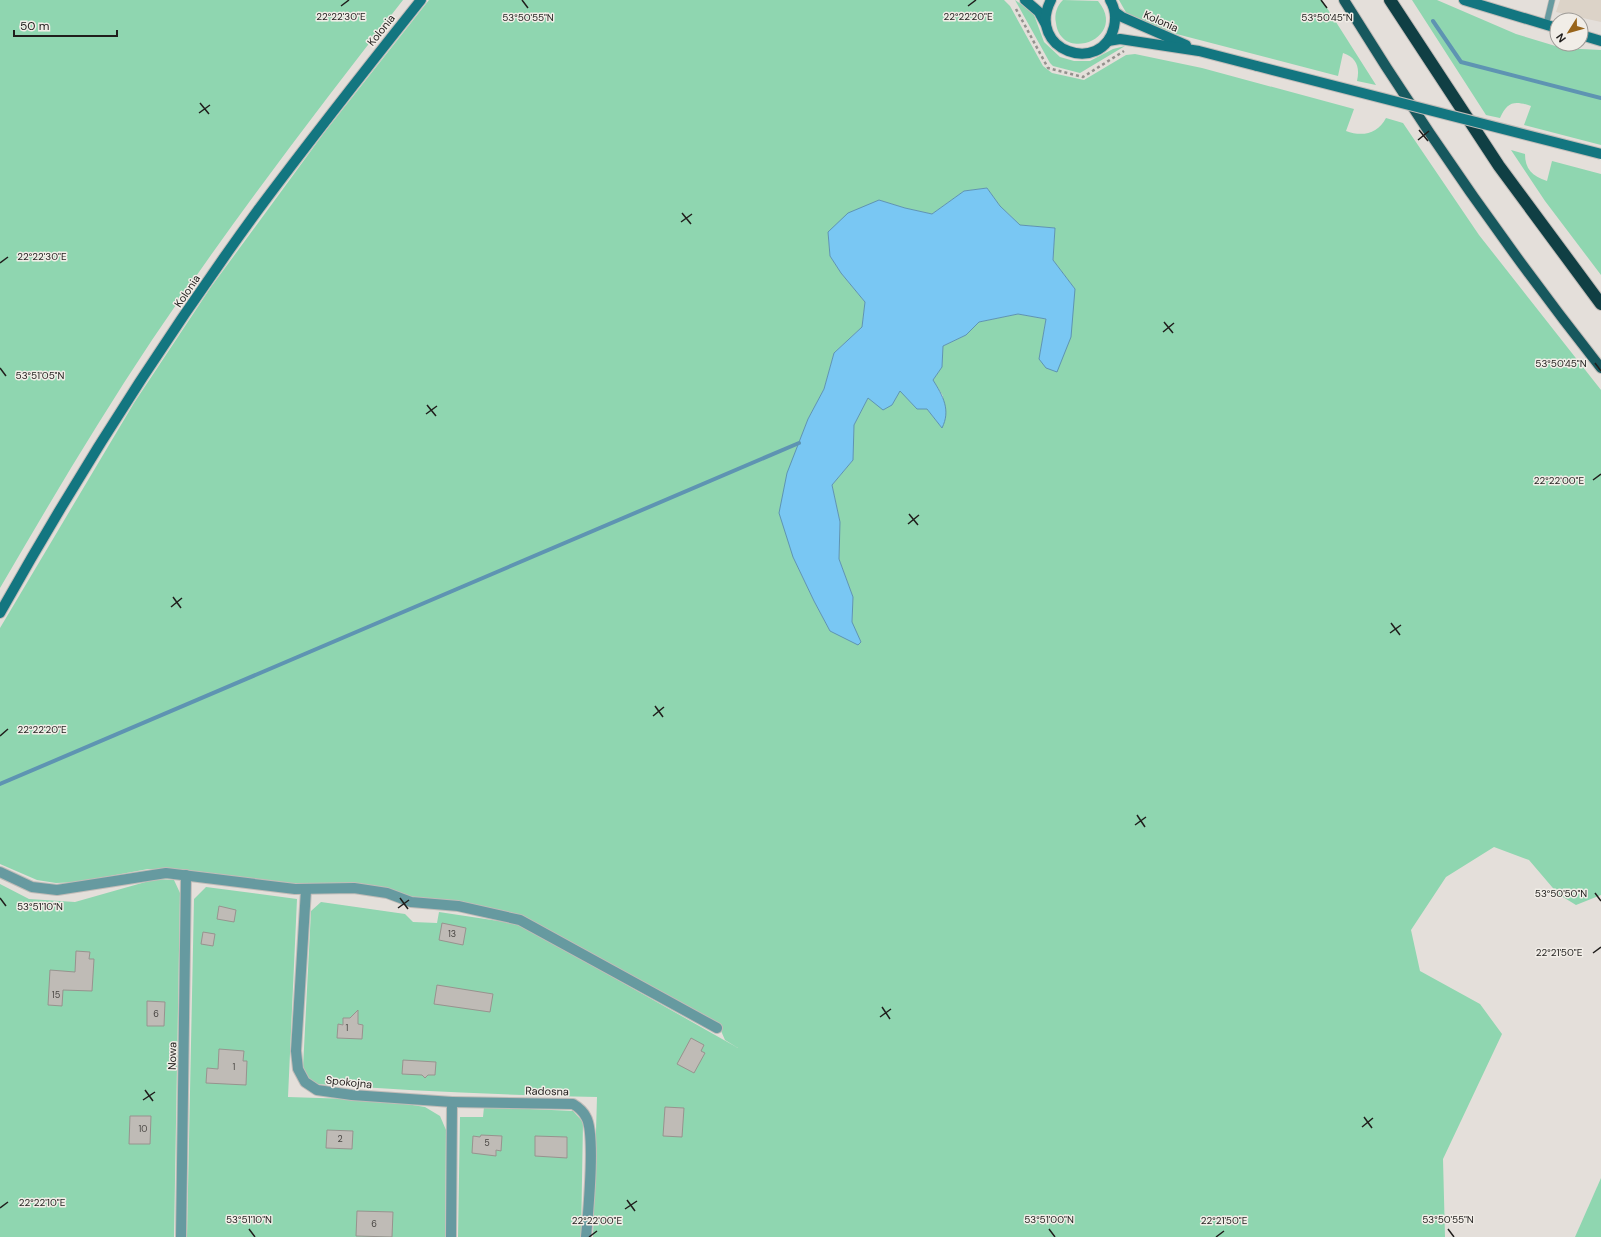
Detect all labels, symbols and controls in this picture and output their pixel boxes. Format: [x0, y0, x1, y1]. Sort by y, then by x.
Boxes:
street label: Kolonia [1141, 7, 1181, 35]
text: 22°22'30"E [316, 10, 366, 23]
text: 22°22'20"E [943, 10, 993, 23]
street label: Kolonia [364, 11, 398, 49]
text: 53°50'55"N [502, 11, 554, 24]
text: 53°50'45"N [1301, 11, 1353, 24]
scale bar [14, 12, 117, 38]
north arrow [1549, 12, 1589, 52]
text: 50 m [20, 18, 49, 34]
text: N [1553, 31, 1569, 45]
text: 22°22'30"E [17, 250, 67, 263]
street label: Kolonia [171, 272, 203, 310]
text: 53°50'45"N [1535, 357, 1587, 370]
text: 53°51'05"N [16, 369, 65, 382]
text: 22°22'00"E [1534, 474, 1584, 487]
text: 22°22'20"E [17, 723, 67, 736]
text: 53°50'50"N [1535, 887, 1587, 900]
text: 53°51'10"N [17, 900, 63, 913]
house number: 13 [448, 928, 456, 940]
text: 22°21'50"E [1536, 946, 1583, 959]
house number: 15 [52, 989, 60, 1001]
house number: 6 [153, 1008, 159, 1020]
house number: 1 [346, 1022, 349, 1034]
street label: Nowa [165, 1042, 179, 1070]
house number: 1 [233, 1061, 236, 1073]
street label: Spokojna [325, 1073, 373, 1091]
street label: Radosna [525, 1084, 569, 1098]
house number: 10 [139, 1123, 147, 1135]
house number: 2 [337, 1133, 343, 1145]
house number: 5 [484, 1137, 490, 1149]
text: 22°22'10"E [19, 1196, 66, 1209]
text: 53°51'10"N [226, 1213, 272, 1226]
text: 53°51'00"N [1024, 1213, 1074, 1226]
text: 53°50'55"N [1422, 1213, 1474, 1226]
text: 22°22'00"E [572, 1214, 622, 1227]
text: 22°21'50"E [1201, 1214, 1248, 1227]
house number: 6 [371, 1218, 377, 1230]

